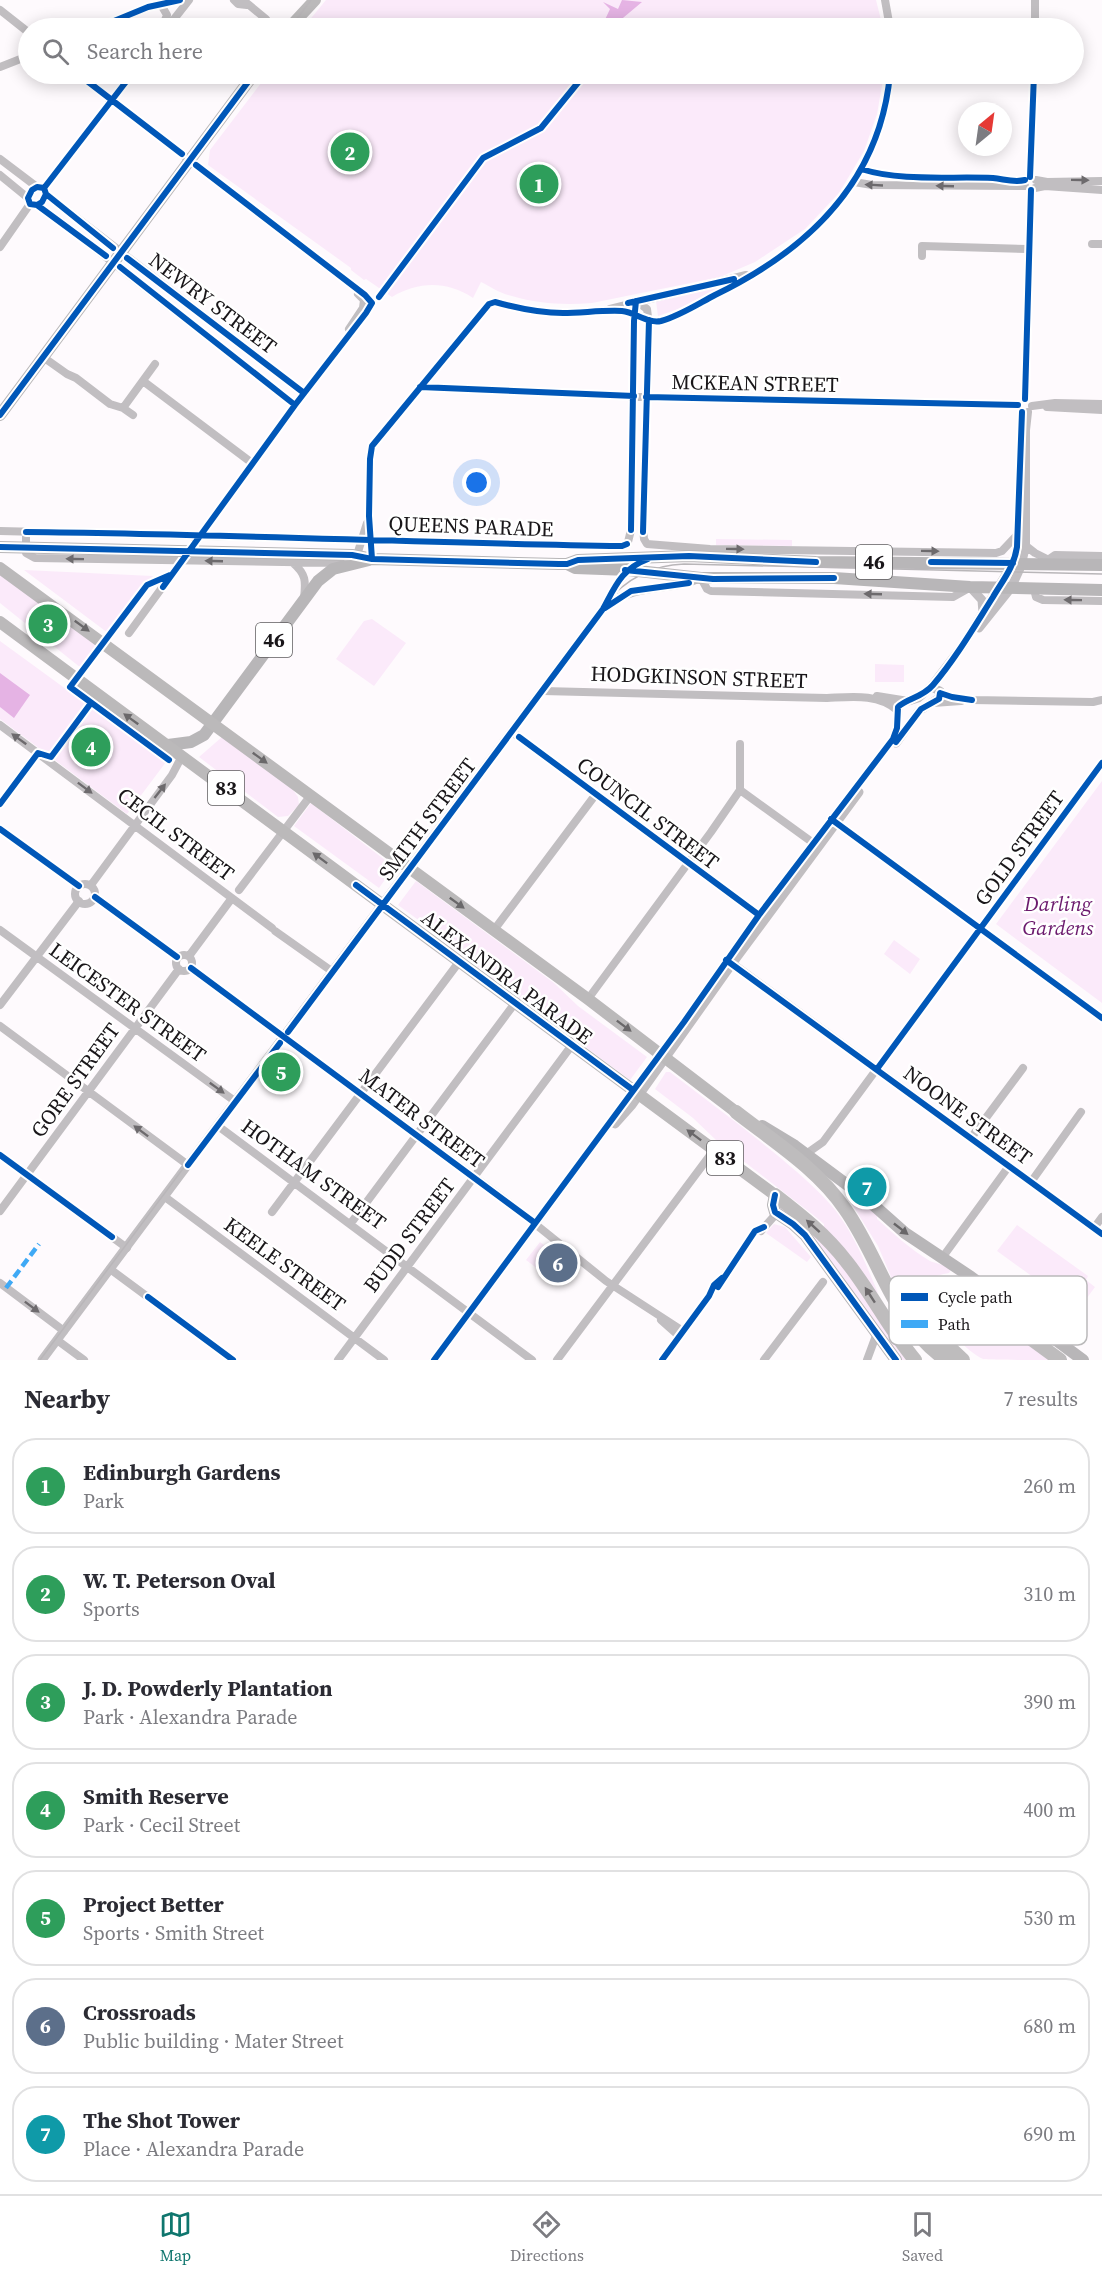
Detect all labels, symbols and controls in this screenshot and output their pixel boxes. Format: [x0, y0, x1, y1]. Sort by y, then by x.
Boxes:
search box [18, 18, 1084, 84]
icon: search [39, 35, 72, 68]
text: Search here [87, 36, 203, 66]
north arrow [958, 102, 1012, 156]
pin: 2 [330, 130, 370, 174]
pin: 1 [520, 162, 558, 207]
one-way arrow [1070, 176, 1089, 185]
one-way arrow [865, 180, 884, 189]
one-way arrow [936, 181, 955, 191]
street label: NEWRY STREET [143, 245, 283, 361]
street label: MCKEAN STREET [671, 367, 839, 399]
your location [462, 468, 491, 497]
street label: QUEENS PARADE [388, 509, 554, 543]
one-way arrow [725, 544, 744, 554]
road number: 46 [856, 545, 892, 579]
one-way arrow [920, 546, 939, 556]
one-way arrow [65, 554, 84, 564]
one-way arrow [204, 557, 223, 566]
one-way arrow [863, 589, 882, 599]
one-way arrow [1063, 596, 1082, 605]
pin: 3 [28, 602, 68, 646]
one-way arrow [74, 620, 89, 632]
road number: 46 [256, 623, 292, 657]
street label: HODGKINSON STREET [590, 659, 808, 695]
one-way arrow [123, 713, 139, 725]
pin: 4 [72, 724, 110, 770]
one-way arrow [12, 733, 28, 745]
street label: COUNCIL STREET [571, 750, 725, 876]
one-way arrow [252, 752, 268, 764]
street label: SMITH STREET [371, 752, 483, 886]
road number: 83 [208, 771, 244, 805]
street label: CECIL STREET [112, 781, 241, 888]
one-way arrow [77, 782, 93, 794]
one-way arrow [154, 784, 166, 800]
street label: GOLD STREET [967, 784, 1071, 911]
one-way arrow [312, 852, 328, 864]
park label: Darling Gardens [1023, 889, 1094, 942]
one-way arrow [450, 897, 465, 909]
street label: ALEXANDRA PARADE [415, 903, 599, 1051]
street label: LEICESTER STREET [44, 935, 213, 1069]
street label: GORE STREET [24, 1017, 127, 1143]
one-way arrow [615, 1020, 631, 1032]
pin: 5 [262, 1050, 300, 1094]
street label: NOONE STREET [898, 1059, 1038, 1172]
street label: MATER STREET [353, 1061, 491, 1175]
one-way arrow [209, 1082, 224, 1094]
street label: HOTHAM STREET [236, 1112, 393, 1237]
one-way arrow [133, 1125, 148, 1137]
one-way arrow [687, 1129, 703, 1141]
road number: 83 [707, 1141, 743, 1175]
pin: 7 [848, 1164, 886, 1210]
street label: BUDD STREET [356, 1172, 462, 1298]
street label: KEELE STREET [218, 1210, 352, 1318]
one-way arrow [806, 1220, 821, 1233]
one-way arrow [893, 1223, 908, 1235]
pin: 6 [538, 1240, 578, 1286]
legend [889, 1276, 1087, 1345]
one-way arrow [864, 1286, 875, 1303]
text: Cycle path [938, 1286, 1013, 1308]
one-way arrow [24, 1301, 40, 1313]
text: Path [938, 1313, 971, 1335]
text: Nearby [24, 1381, 110, 1417]
text: 7 results [1003, 1385, 1078, 1413]
text: Edinburgh Gardens [83, 1457, 281, 1487]
text: 1 [40, 1472, 51, 1500]
text: 260 m [1023, 1472, 1076, 1500]
text: Park [83, 1487, 124, 1515]
text: W. T. Peterson Oval [83, 1565, 276, 1595]
text: 2 [40, 1580, 51, 1608]
text: 310 m [1023, 1580, 1076, 1608]
text: Sports [83, 1595, 140, 1623]
text: J. D. Powderly Plantation [83, 1673, 333, 1703]
text: 3 [40, 1688, 51, 1716]
text: 390 m [1023, 1688, 1076, 1716]
text: Park · Alexandra Parade [83, 1703, 297, 1731]
text: Smith Reserve [83, 1781, 229, 1811]
text: 4 [40, 1796, 51, 1824]
text: 400 m [1023, 1796, 1076, 1824]
text: Park · Cecil Street [83, 1811, 240, 1839]
text: Project Better [83, 1889, 224, 1919]
text: 5 [40, 1904, 51, 1932]
text: 530 m [1023, 1904, 1076, 1932]
text: Sports · Smith Street [83, 1919, 264, 1947]
text: Crossroads [83, 1997, 196, 2027]
text: 6 [40, 2012, 51, 2040]
text: 680 m [1023, 2012, 1076, 2040]
text: Public building · Mater Street [83, 2027, 343, 2055]
text: The Shot Tower [83, 2105, 240, 2135]
text: 7 [40, 2120, 51, 2148]
text: 690 m [1023, 2120, 1076, 2148]
text: Place · Alexandra Parade [83, 2135, 304, 2163]
tab: Map [159, 2208, 192, 2266]
tab: Directions [510, 2208, 584, 2266]
tab: Saved [902, 2208, 943, 2266]

